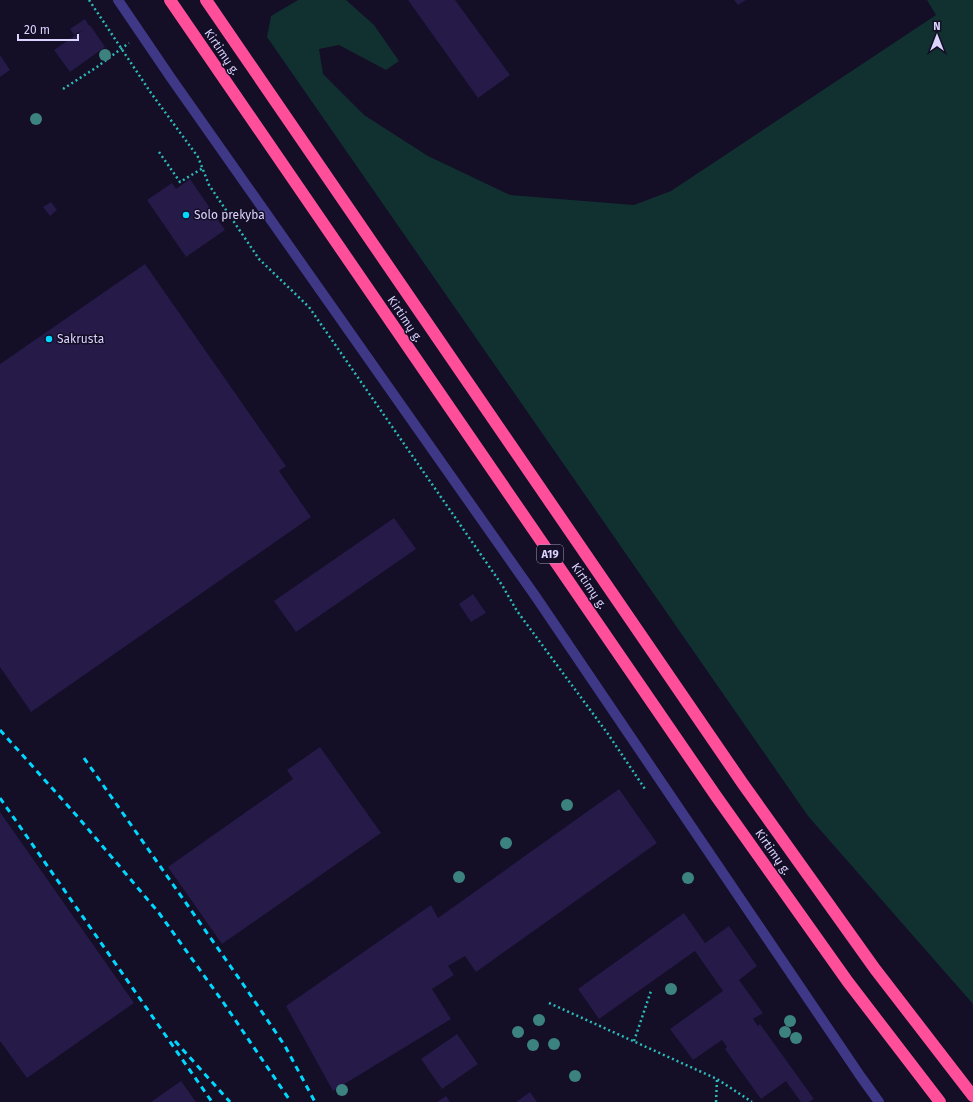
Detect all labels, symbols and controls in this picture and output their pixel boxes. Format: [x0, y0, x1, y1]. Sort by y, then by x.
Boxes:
scale bar [18, 16, 78, 42]
north arrow [917, 16, 957, 56]
text: N [933, 20, 941, 33]
text: 20 m [24, 23, 50, 37]
street label: Kirtimų g. [202, 26, 243, 78]
place label: Solo prekyba [194, 208, 265, 222]
marker: Solo prekyba [181, 210, 191, 220]
street label: Kirtimų g. [385, 293, 426, 345]
place label: Sakrusta [57, 332, 104, 346]
marker: Sakrusta [44, 334, 54, 344]
road number: A19 [537, 545, 563, 563]
street label: Kirtimų g. [569, 560, 610, 612]
street label: Kirtimų g. [752, 827, 794, 878]

